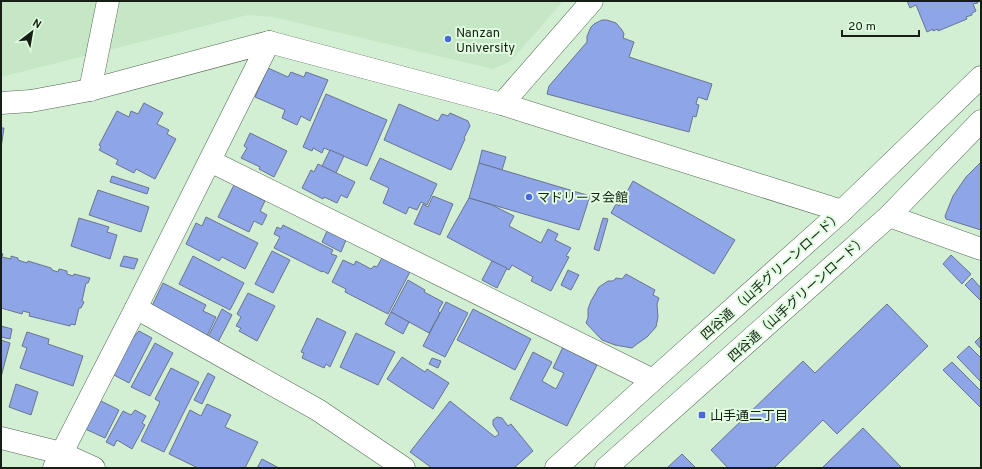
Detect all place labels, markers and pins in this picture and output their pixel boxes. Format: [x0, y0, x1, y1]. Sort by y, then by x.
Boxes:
place label: Nanzan University [456, 26, 515, 57]
marker: Nanzan University [443, 34, 453, 44]
place label: マドリーヌ会館 [537, 191, 628, 207]
marker: マドリーヌ会館 [524, 192, 534, 202]
place label: 山手通二丁目 [710, 409, 788, 425]
marker: 山手通二丁目 [697, 410, 707, 420]

